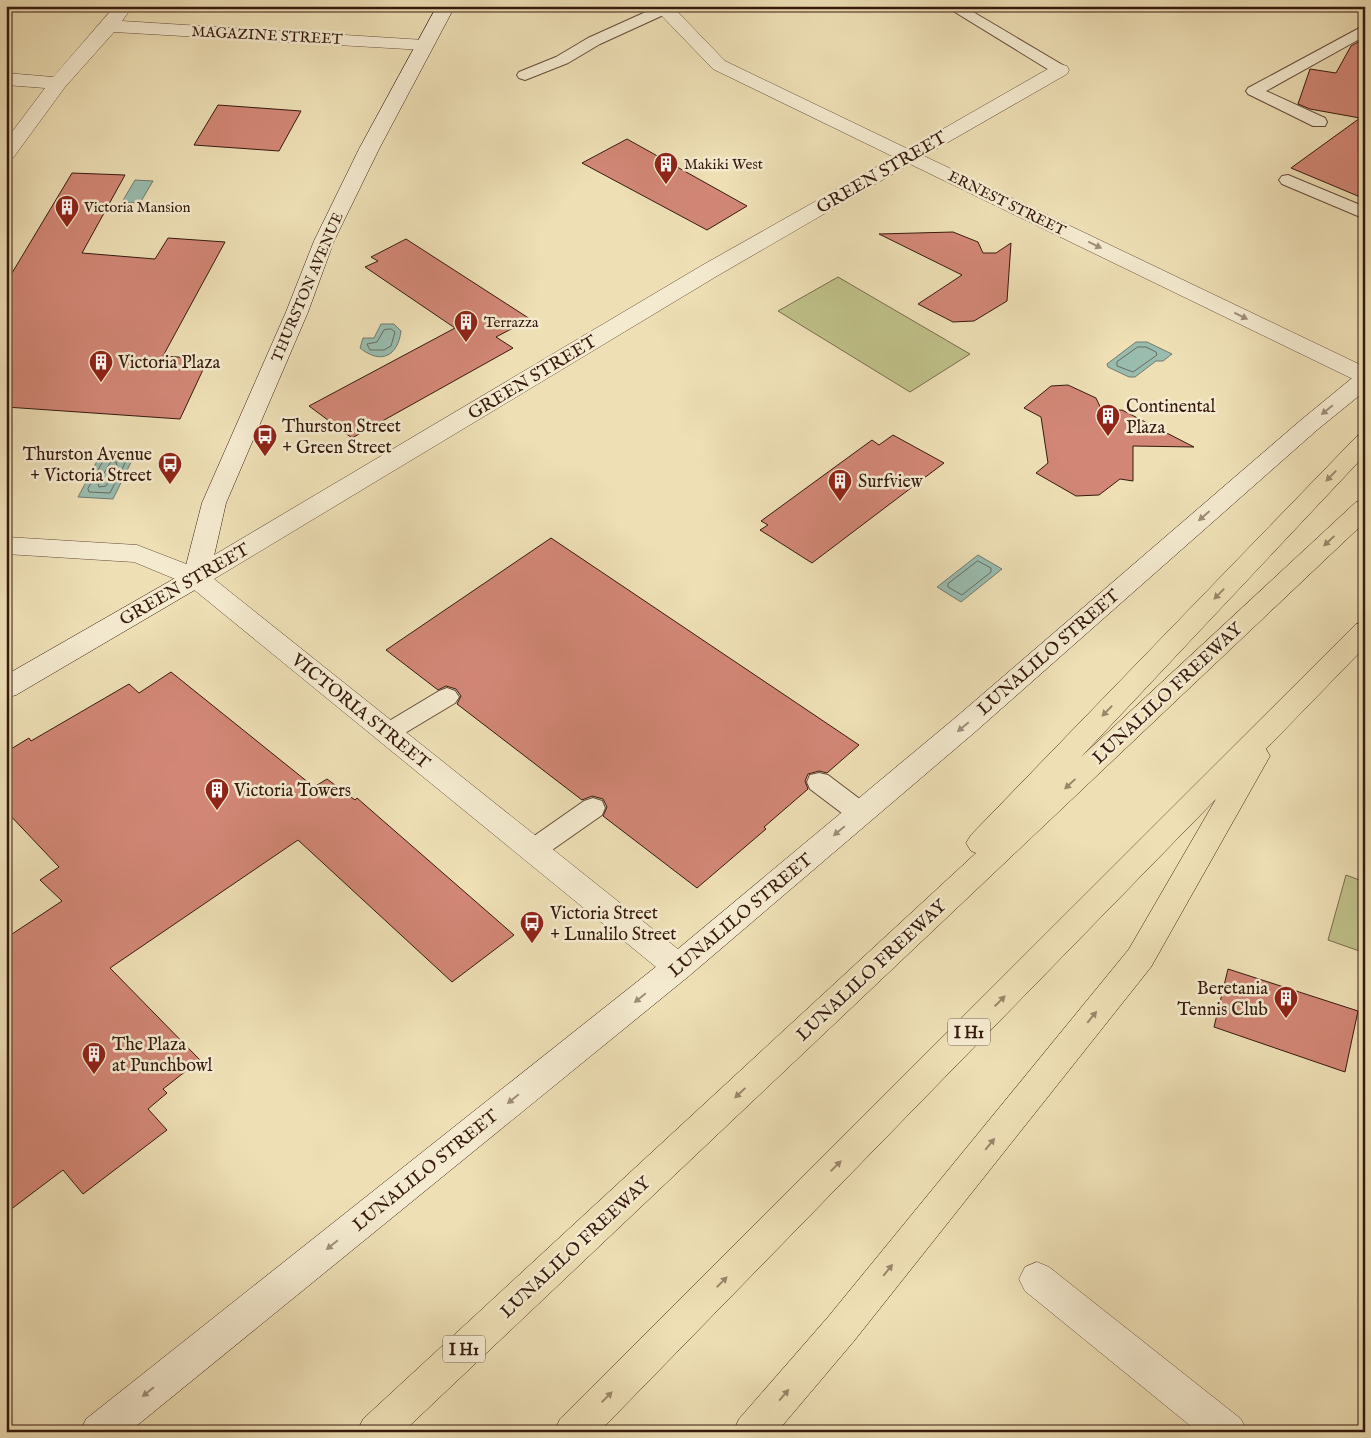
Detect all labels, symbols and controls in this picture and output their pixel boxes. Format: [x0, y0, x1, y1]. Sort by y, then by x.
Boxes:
street label: MAGAZINE STREET [191, 22, 343, 49]
street label: GREEN STREET [813, 127, 951, 220]
building icon: Makiki West [653, 151, 679, 185]
place label: Makiki West [684, 155, 763, 174]
street label: ERNEST STREET [945, 167, 1069, 240]
building icon: Victoria Mansion [54, 194, 80, 228]
place label: Victoria Mansion [83, 198, 190, 217]
street label: THURSTON AVENUE [267, 210, 348, 365]
one-way arrow [1088, 241, 1102, 249]
building icon: Terrazza [453, 309, 479, 343]
one-way arrow [1234, 312, 1248, 320]
place label: Terrazza [484, 313, 539, 332]
street label: GREEN STREET [464, 331, 601, 426]
building icon: Victoria Plaza [88, 349, 114, 383]
place label: Victoria Plaza [117, 352, 221, 375]
place label: Continental Plaza [1126, 396, 1215, 440]
building icon: Continental Plaza [1095, 403, 1121, 437]
one-way arrow [1321, 405, 1334, 416]
place label: Thurston Street + Green Street [282, 416, 401, 460]
bus stop icon: Thurston Street + Green Street [252, 423, 278, 457]
place label: Thurston Avenue + Victoria Street [23, 444, 152, 488]
bus stop icon: Thurston Avenue + Victoria Street [157, 451, 183, 485]
building icon: Surfview [827, 468, 853, 502]
one-way arrow [1325, 470, 1337, 482]
place label: Surfview [858, 471, 924, 494]
one-way arrow [1198, 511, 1211, 522]
one-way arrow [1324, 535, 1336, 547]
street label: GREEN STREET [116, 539, 254, 632]
street label: LUNALILO STREET [973, 585, 1125, 721]
one-way arrow [1213, 587, 1225, 599]
street label: LUNALILO FREEWAY [1088, 618, 1249, 770]
street label: VICTORIA STREET [285, 649, 434, 775]
one-way arrow [1101, 705, 1113, 717]
one-way arrow [957, 721, 970, 732]
building icon: Victoria Towers [204, 777, 230, 811]
one-way arrow [1064, 778, 1076, 790]
place label: Victoria Towers [233, 780, 351, 803]
one-way arrow [832, 826, 845, 837]
street label: LUNALILO STREET [664, 849, 818, 983]
street label: LUNALILO FREEWAY [792, 895, 953, 1047]
place label: Victoria Street + Lunalilo Street [549, 903, 676, 947]
bus stop icon: Victoria Street + Lunalilo Street [519, 910, 545, 944]
place label: Beretania Tennis Club [1177, 978, 1268, 1022]
building icon: Beretania Tennis Club [1273, 985, 1299, 1019]
one-way arrow [633, 992, 646, 1003]
one-way arrow [994, 995, 1006, 1007]
one-way arrow [1087, 1011, 1098, 1024]
road number: I H1 [948, 1019, 990, 1046]
place label: The Plaza at Punchbowl [112, 1034, 212, 1078]
building icon: The Plaza at Punchbowl [81, 1041, 107, 1075]
one-way arrow [734, 1087, 746, 1099]
one-way arrow [507, 1094, 520, 1105]
street label: LUNALILO STREET [348, 1105, 504, 1237]
one-way arrow [984, 1138, 995, 1151]
one-way arrow [830, 1160, 842, 1172]
street label: LUNALILO FREEWAY [496, 1172, 657, 1324]
one-way arrow [325, 1239, 338, 1250]
one-way arrow [882, 1264, 893, 1277]
one-way arrow [716, 1276, 728, 1288]
road number: I H1 [443, 1336, 485, 1362]
one-way arrow [141, 1387, 154, 1398]
one-way arrow [778, 1388, 789, 1401]
one-way arrow [601, 1391, 613, 1403]

